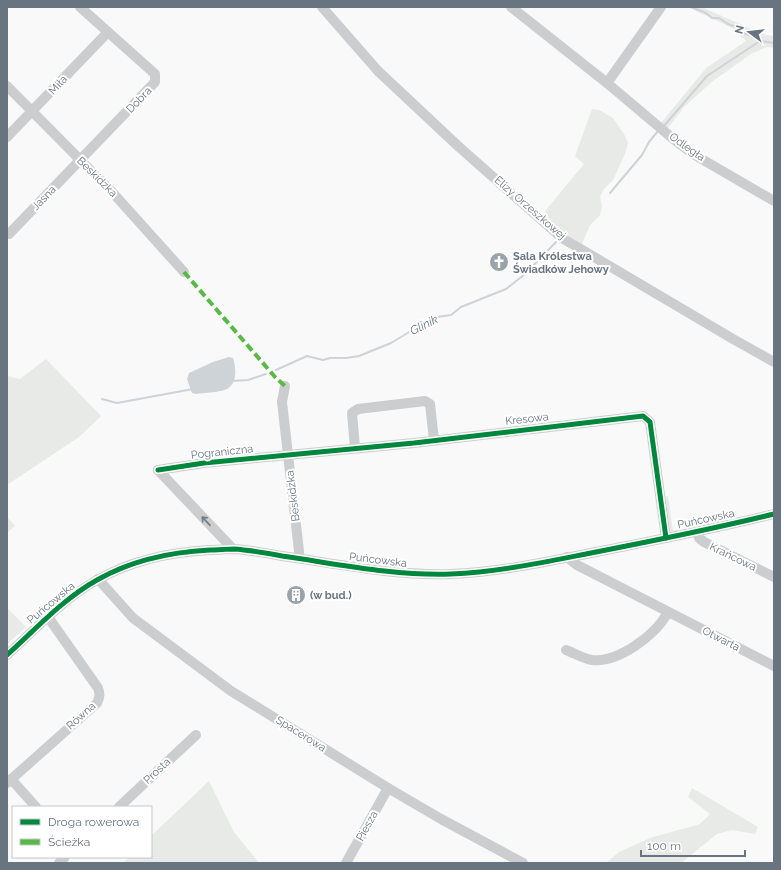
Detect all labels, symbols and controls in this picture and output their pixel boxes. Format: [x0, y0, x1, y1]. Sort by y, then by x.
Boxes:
north arrow [729, 12, 769, 52]
text: N [732, 24, 747, 35]
street label: Miła [46, 73, 70, 97]
street label: Dobra [124, 84, 154, 116]
street label: Odległa [667, 130, 707, 164]
street label: Beskidzka [74, 154, 120, 200]
street label: Elizy Orzeszkowej [492, 174, 568, 242]
street label: Jasna [29, 183, 59, 213]
place label: Sala Królestwa Świadków Jehowy [513, 250, 609, 276]
church icon: Sala Królestwa Świadków Jehowy [488, 251, 510, 273]
water label: Glinik [408, 312, 441, 338]
street label: Kresowa [505, 410, 549, 428]
street label: Pograniczna [190, 442, 254, 462]
street label: Beskidzka [283, 470, 303, 522]
street label: Puńcowska [676, 507, 736, 531]
one-way arrow [202, 516, 211, 526]
street label: Krańcowa [707, 540, 759, 574]
street label: Puńcowska [348, 550, 408, 570]
street label: Puńcowska [25, 579, 77, 627]
building icon: (w bud.) [285, 584, 307, 606]
place label: (w bud.) [310, 589, 352, 602]
street label: Otwarta [700, 624, 742, 654]
street label: Równa [64, 700, 98, 732]
street label: Spacerowa [273, 713, 329, 755]
street label: Prosta [141, 755, 173, 787]
legend [12, 806, 152, 858]
street label: Piesza [353, 809, 381, 843]
text: Droga rowerowa [48, 815, 139, 829]
scale bar [641, 832, 745, 858]
text: Ścieżka [48, 835, 90, 849]
text: 100 m [647, 839, 681, 853]

